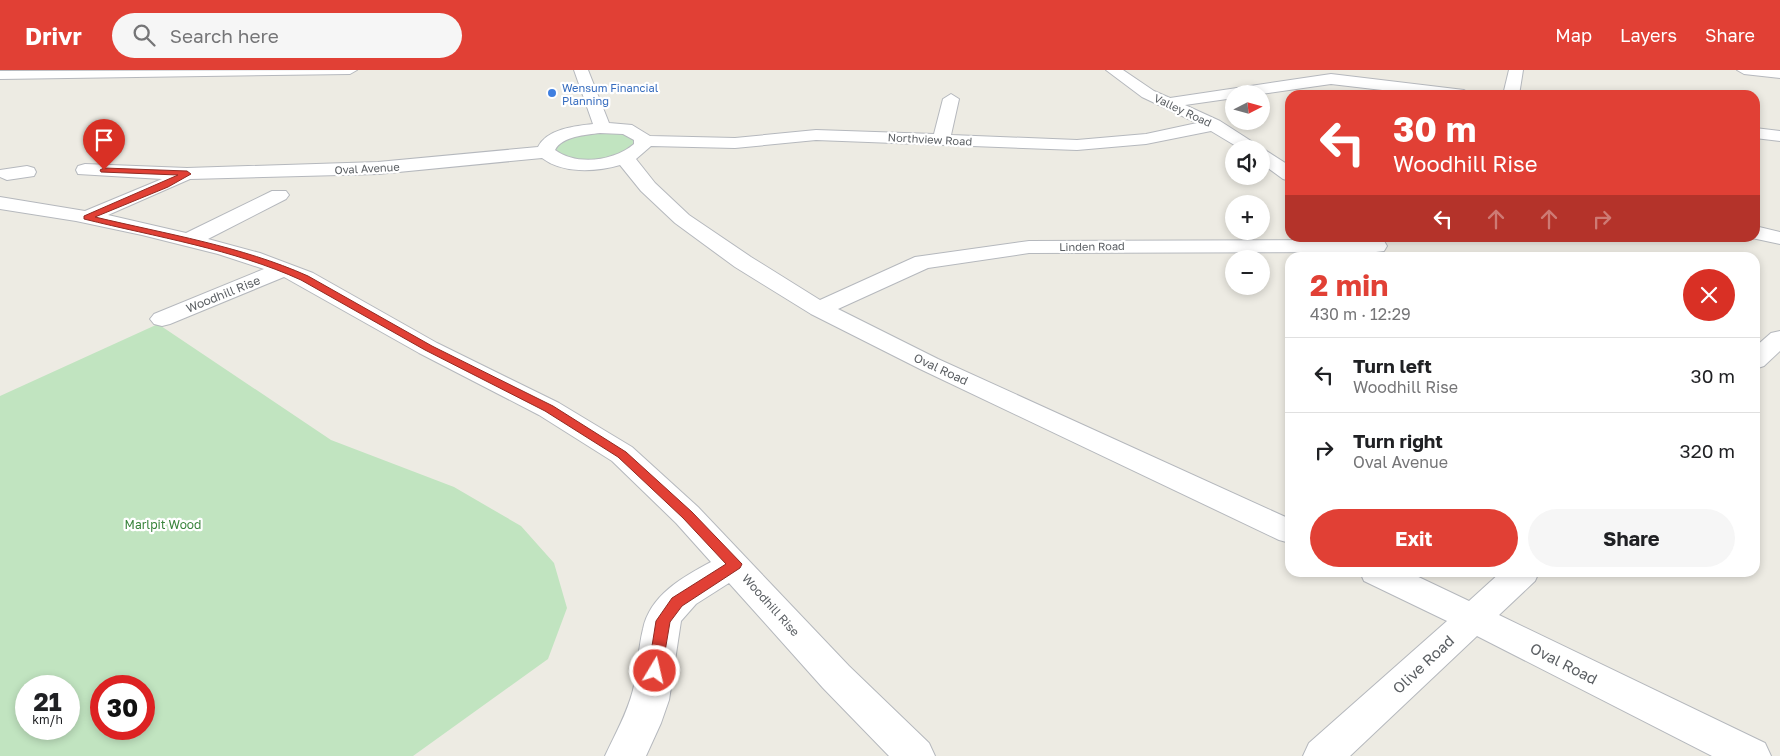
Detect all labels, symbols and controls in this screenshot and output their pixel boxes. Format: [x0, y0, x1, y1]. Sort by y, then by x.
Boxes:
search box [112, 13, 462, 58]
text: Drivr [25, 21, 82, 50]
icon: search [130, 21, 158, 49]
text: Search here [170, 24, 279, 47]
text: Map [1555, 24, 1592, 46]
text: Layers [1620, 24, 1677, 46]
text: Share [1705, 24, 1755, 46]
place label: Wensum Financial Planning [562, 81, 659, 107]
north arrow [1225, 85, 1270, 130]
map controls [1225, 85, 1270, 295]
marker: Wensum Financial Planning [546, 87, 558, 99]
street label: Valley Road [1152, 91, 1214, 129]
text: 30 m [1393, 108, 1476, 150]
icon: left [1310, 110, 1375, 175]
pin [83, 119, 125, 170]
icon: arrive [90, 126, 118, 154]
street label: Northview Road [888, 130, 972, 148]
button: sound [1225, 140, 1270, 185]
text: Woodhill Rise [1393, 150, 1537, 177]
street label: Oval Avenue [334, 160, 400, 176]
button: + [1225, 195, 1270, 240]
icon: left [1429, 205, 1457, 233]
icon: ahead [1482, 205, 1510, 233]
icon: ahead [1535, 205, 1563, 233]
icon: right [1588, 205, 1616, 233]
street label: Linden Road [1059, 239, 1125, 253]
button: − [1225, 250, 1270, 295]
text: 2 min [1310, 267, 1388, 303]
button: close [1683, 269, 1735, 321]
street label: Woodhill Rise [184, 272, 262, 316]
text: 430 m · 12:29 [1310, 304, 1411, 324]
street label: Oval Road [911, 350, 971, 388]
text: Turn left [1353, 354, 1432, 377]
icon: left [1310, 361, 1338, 389]
text: 30 m [1691, 364, 1735, 387]
text: Woodhill Rise [1353, 377, 1458, 397]
text: Turn right [1353, 429, 1443, 452]
icon: right [1310, 436, 1338, 464]
text: 320 m [1680, 439, 1735, 462]
text: Oval Avenue [1353, 452, 1448, 472]
button: Exit [1310, 509, 1518, 567]
button: Share [1528, 509, 1735, 567]
park label: Marlpit Wood [125, 517, 201, 532]
street label: Woodhill Rise [739, 571, 803, 639]
street label: Olive Road [1389, 631, 1457, 697]
street label: Oval Road [1527, 638, 1601, 688]
position arrow [628, 644, 680, 696]
speed limit sign: 30 [90, 675, 155, 740]
text: 21 [33, 686, 62, 717]
text: km/h [32, 712, 63, 727]

